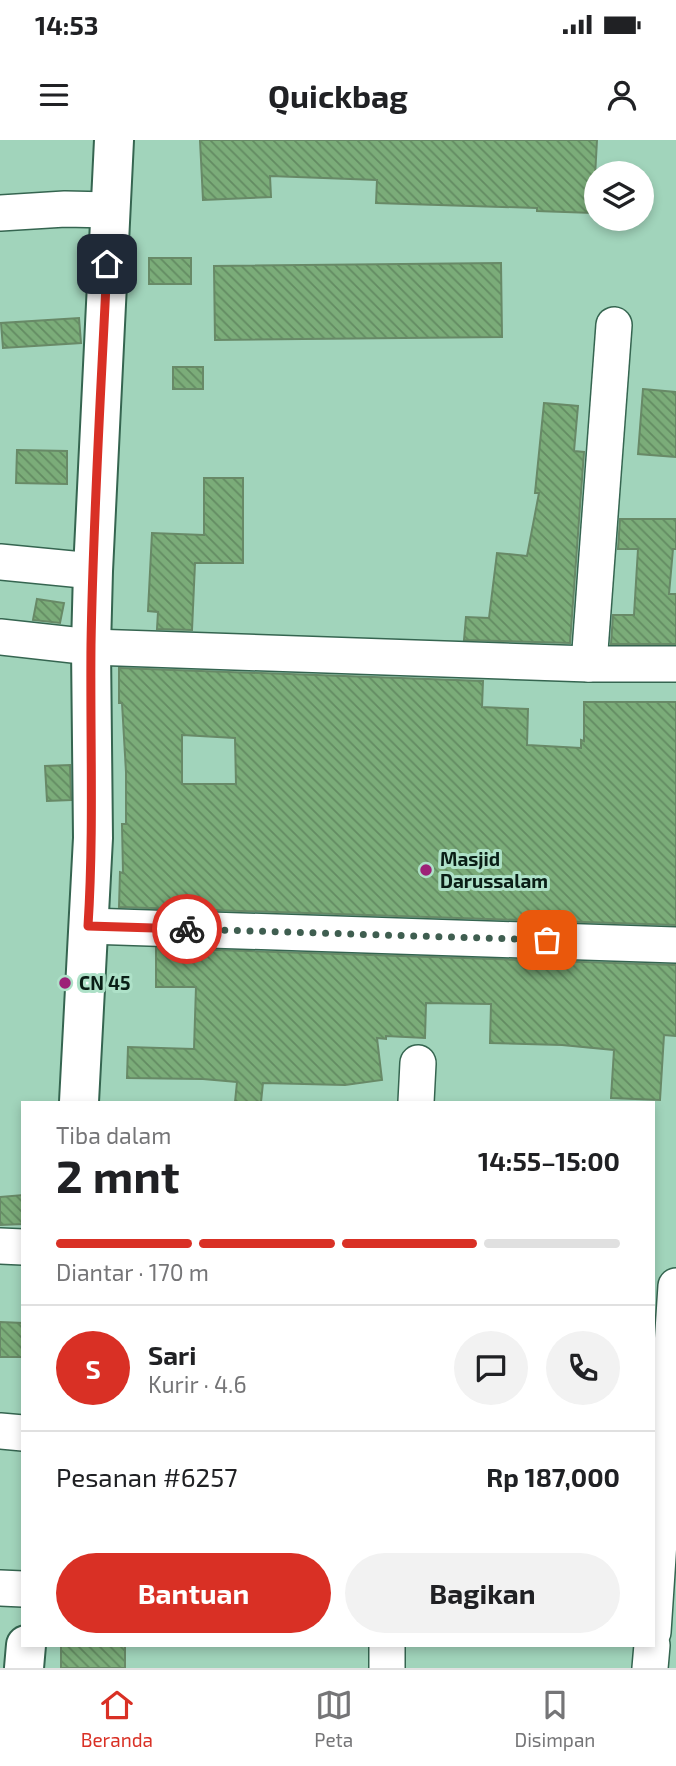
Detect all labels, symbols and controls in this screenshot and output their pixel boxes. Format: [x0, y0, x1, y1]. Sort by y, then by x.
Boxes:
text: 14:53 [35, 9, 99, 40]
icon: menu [35, 76, 73, 114]
text: Quickbag [268, 76, 408, 114]
icon: person [603, 76, 641, 114]
map controls [584, 161, 654, 231]
button: layers [584, 161, 654, 231]
pin [77, 234, 137, 294]
icon: home [88, 245, 126, 283]
place label: Masjid Darussalam [440, 847, 548, 892]
marker: Masjid Darussalam [418, 862, 434, 878]
courier [152, 894, 222, 964]
icon: bike [168, 910, 206, 948]
pin [517, 910, 577, 970]
icon: bag [528, 921, 566, 959]
place label: CN 45 [79, 971, 131, 994]
marker: CN 45 [57, 975, 73, 991]
text: Tiba dalam [56, 1121, 171, 1149]
text: 14:55–15:00 [478, 1145, 620, 1176]
text: 2 mnt [56, 1147, 180, 1202]
text: Diantar · 170 m [56, 1258, 209, 1286]
button: chat [454, 1331, 528, 1405]
button: phone [546, 1331, 620, 1405]
text: Sari [148, 1339, 196, 1370]
text: S [85, 1353, 101, 1384]
text: Kurir · 4.6 [148, 1370, 247, 1398]
text: Pesanan #6257 [56, 1461, 237, 1492]
text: Rp 187,000 [486, 1461, 620, 1492]
button: Bantuan [56, 1553, 331, 1633]
button: Bagikan [345, 1553, 620, 1633]
tab: Beranda [81, 1686, 153, 1751]
tab: Peta [314, 1686, 353, 1751]
tab: Disimpan [515, 1686, 595, 1751]

